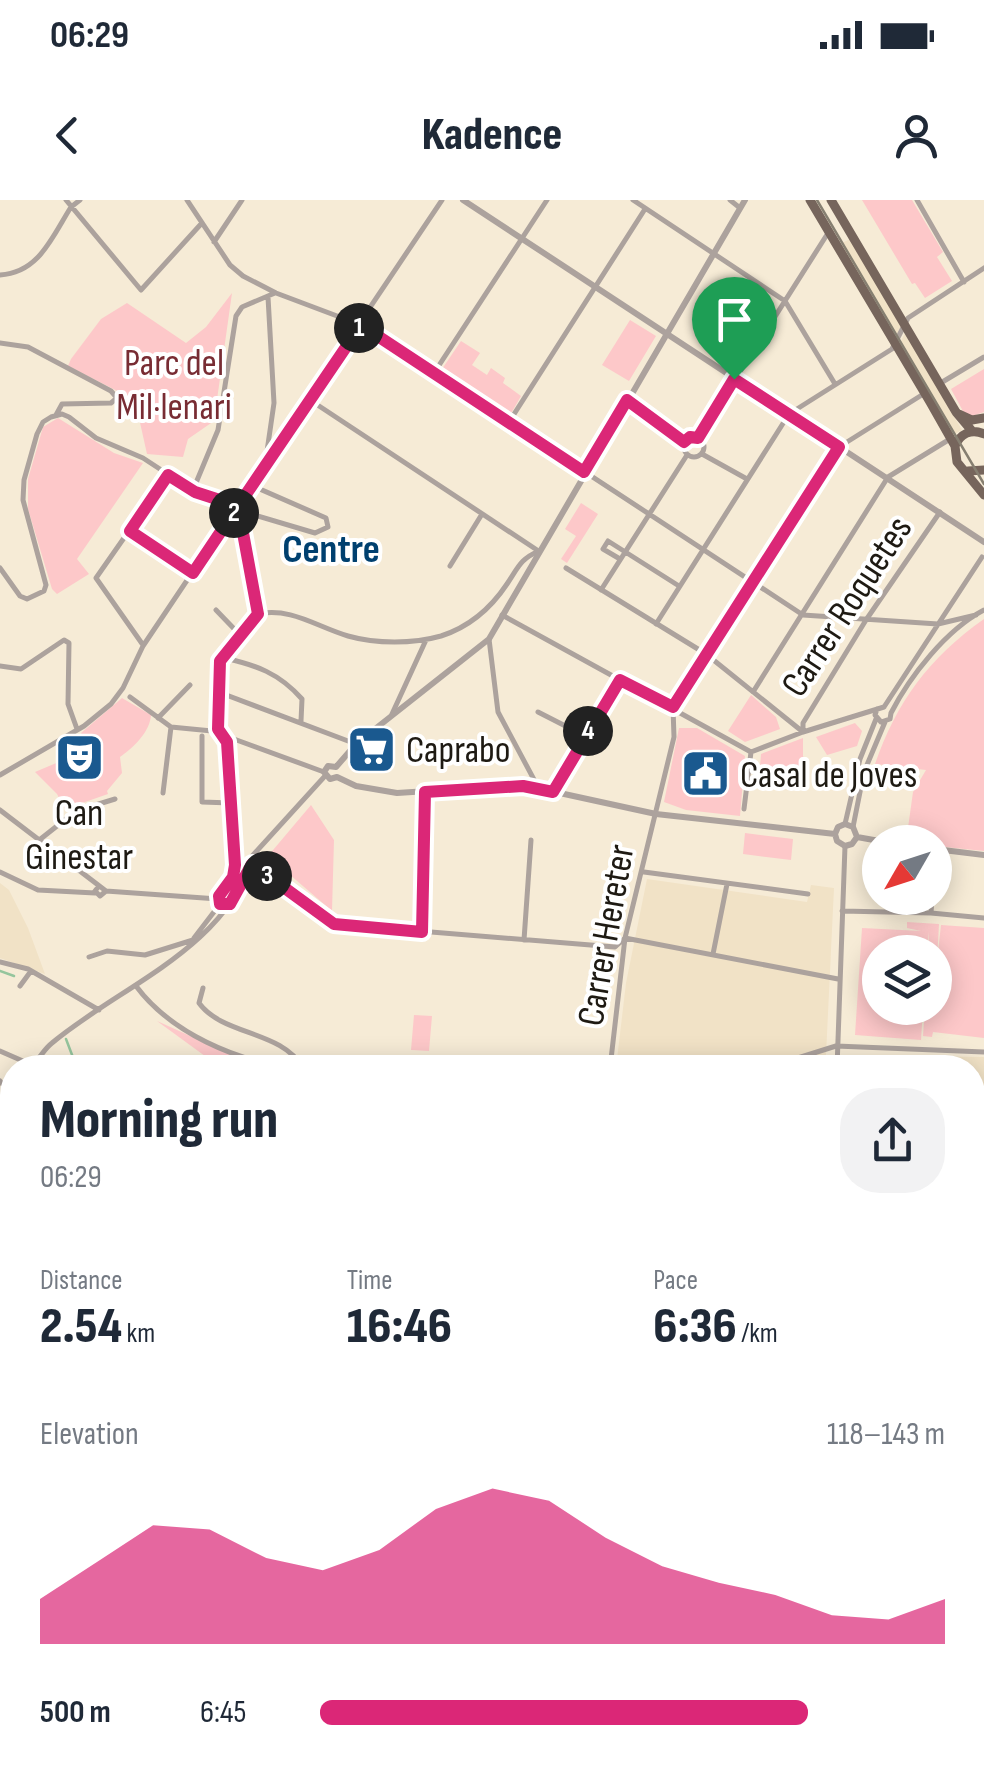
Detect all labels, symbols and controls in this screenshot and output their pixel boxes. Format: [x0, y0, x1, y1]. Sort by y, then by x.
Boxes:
text: 06:29 [50, 13, 129, 58]
icon: back [40, 108, 95, 163]
text: Kadence [422, 108, 562, 163]
icon: person [889, 108, 944, 163]
pin [692, 277, 777, 380]
icon: arrive [707, 292, 762, 347]
pin: 1 [334, 303, 384, 353]
text: 1 [354, 311, 364, 344]
park label: Parc del Mil·lenari [116, 341, 232, 430]
pin: 2 [209, 488, 259, 538]
text: 2 [228, 496, 240, 529]
street label: Carrer Roquetes [772, 508, 922, 705]
district label: Centre [282, 526, 380, 574]
pin: 4 [563, 706, 613, 756]
text: 4 [581, 714, 595, 747]
supermarket icon: Caprabo [345, 723, 397, 775]
place label: Caprabo [406, 728, 511, 773]
theatre icon: Can Ginestar [53, 732, 105, 784]
public building icon: Casal de Joves [679, 748, 731, 800]
place label: Casal de Joves [740, 753, 917, 798]
place label: Can Ginestar [25, 791, 133, 880]
north arrow [862, 825, 952, 915]
map controls [862, 825, 952, 1025]
street label: Carrer Hereter [568, 841, 645, 1029]
pin: 3 [242, 851, 292, 901]
text: 3 [261, 859, 273, 892]
button: layers [862, 935, 952, 1025]
text: Morning run [40, 1087, 278, 1154]
button: share [840, 1088, 945, 1193]
text: 06:29 [40, 1158, 102, 1197]
text: Distance [40, 1264, 123, 1297]
text: Time [347, 1264, 392, 1297]
text: Pace [653, 1264, 698, 1297]
text: 2.54 [40, 1297, 122, 1357]
text: 16:46 [347, 1297, 452, 1357]
text: 6:36 [653, 1297, 737, 1357]
text: km [122, 1317, 155, 1350]
text: /km [737, 1317, 778, 1350]
text: Elevation [40, 1415, 139, 1454]
text: 118–143 m [827, 1415, 945, 1454]
text: 500 m [40, 1693, 111, 1732]
text: 6:45 [200, 1693, 246, 1732]

